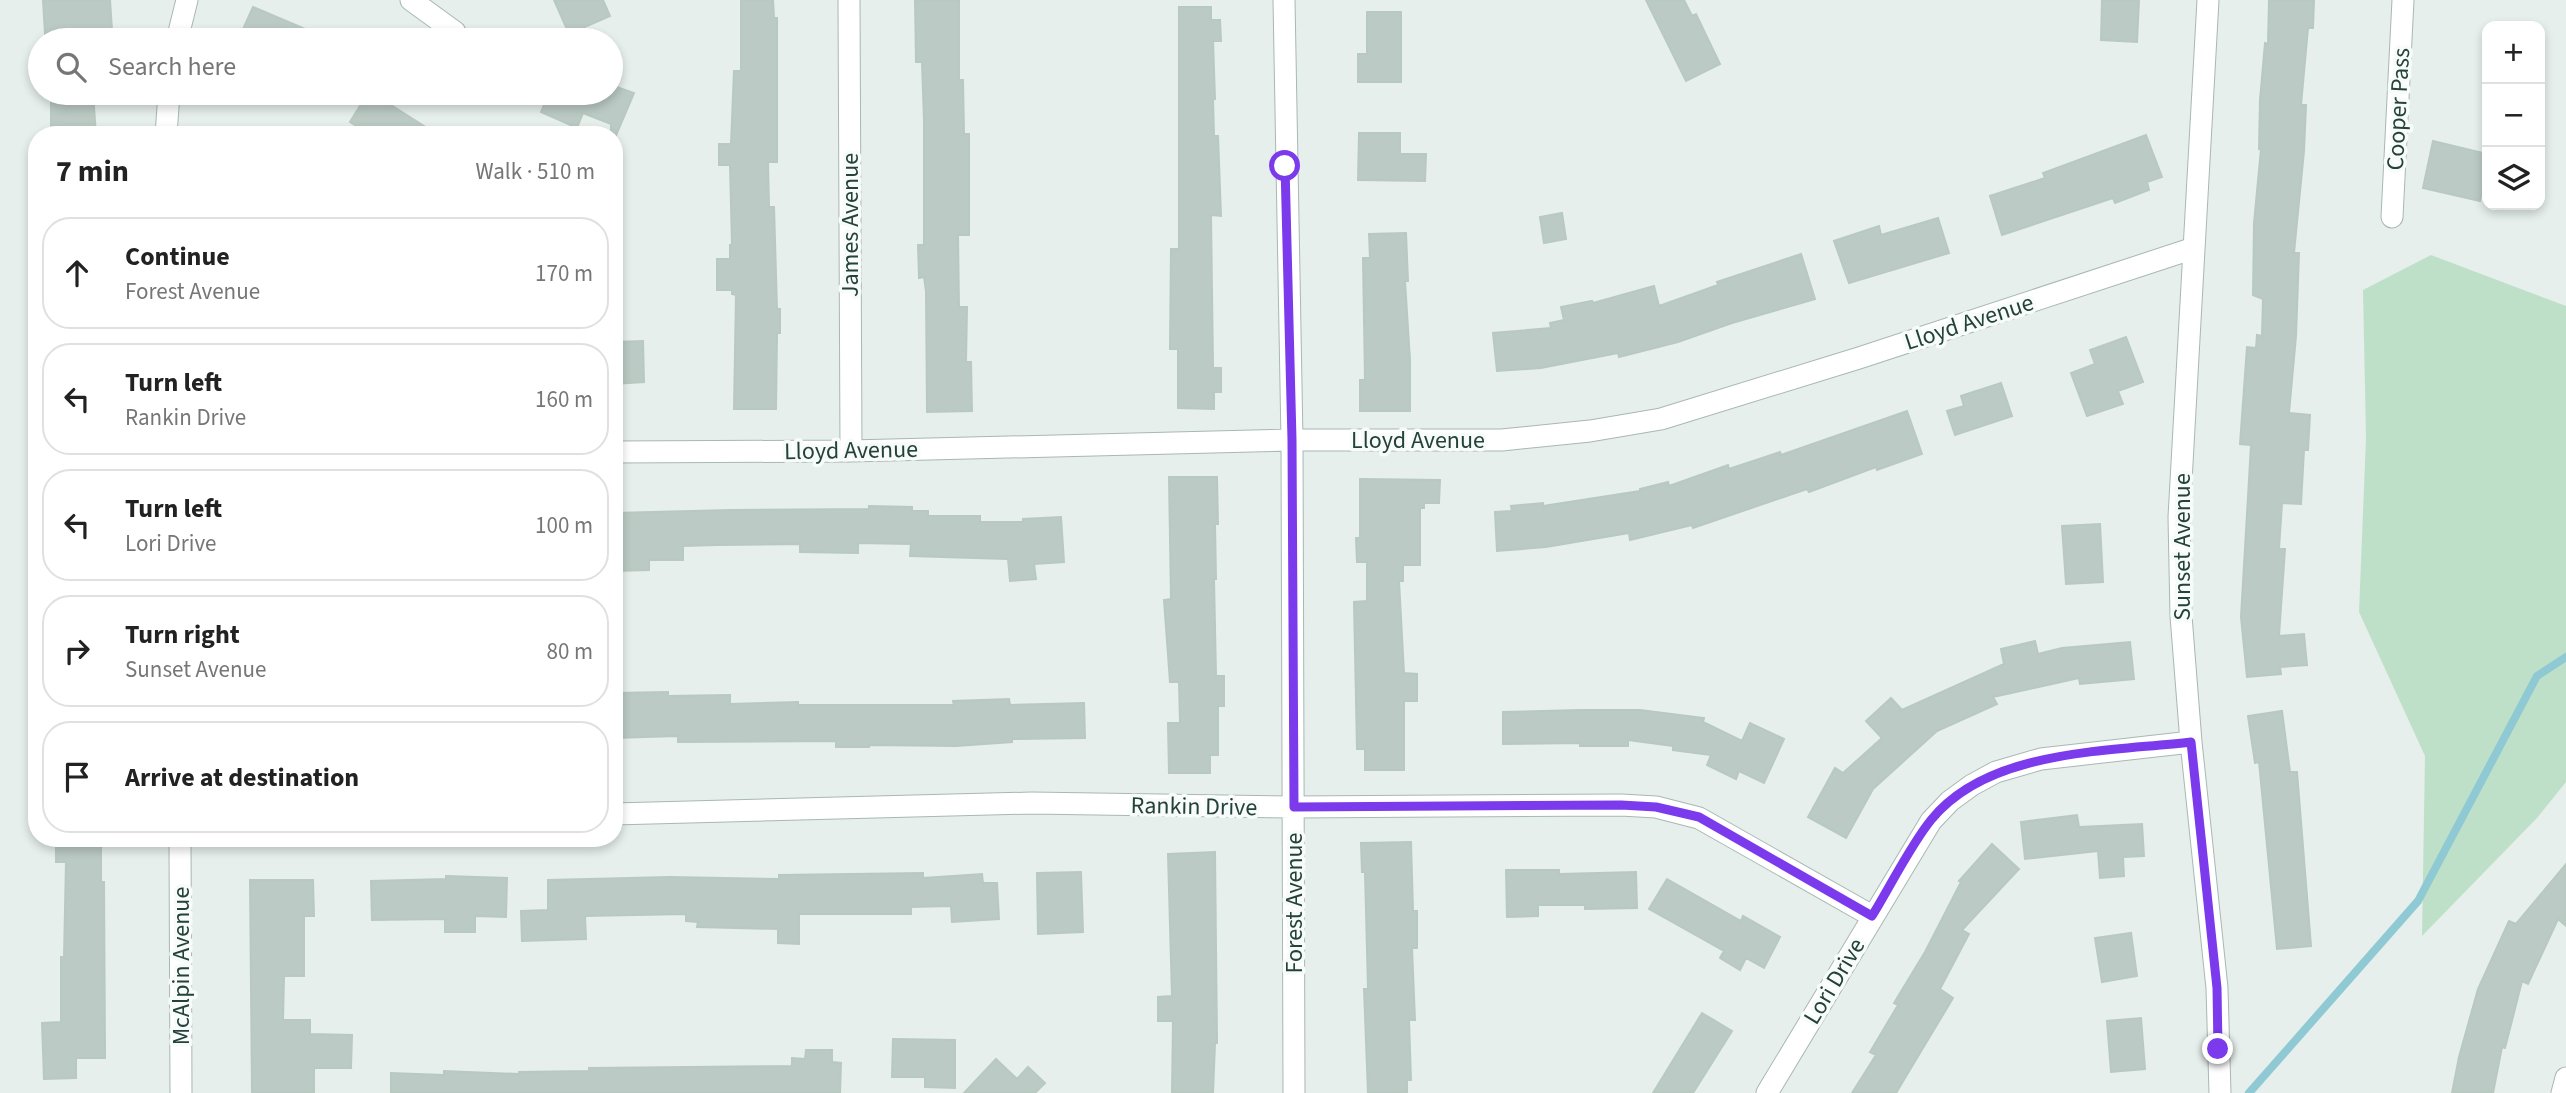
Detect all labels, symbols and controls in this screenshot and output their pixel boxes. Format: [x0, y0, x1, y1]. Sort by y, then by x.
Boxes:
map controls [2482, 21, 2545, 210]
button: + [2482, 21, 2545, 84]
search box [28, 28, 623, 105]
street label: Cooper Pass [2378, 47, 2419, 171]
icon: search [52, 48, 90, 86]
text: Search here [108, 48, 236, 85]
button: − [2482, 84, 2545, 147]
button: layers [2482, 147, 2545, 210]
text: 7 min [56, 150, 129, 193]
route start [1269, 150, 1300, 181]
street label: James Avenue [833, 153, 868, 297]
text: Walk · 510 m [476, 155, 595, 188]
text: Continue [125, 238, 230, 275]
icon: ahead [58, 254, 96, 292]
text: 170 m [535, 257, 593, 290]
text: Forest Avenue [125, 275, 260, 308]
street label: Lloyd Avenue [1900, 285, 2038, 360]
text: Turn left [125, 364, 222, 401]
icon: left [58, 380, 96, 418]
text: 160 m [535, 383, 593, 416]
text: Rankin Drive [125, 401, 246, 434]
street label: Lloyd Avenue [1351, 423, 1485, 458]
street label: Lloyd Avenue [784, 432, 918, 469]
street label: Sunset Avenue [2165, 473, 2200, 621]
text: Turn left [125, 490, 222, 527]
icon: left [58, 506, 96, 544]
text: 100 m [535, 509, 593, 542]
text: Lori Drive [125, 527, 216, 560]
text: Turn right [125, 616, 240, 653]
icon: right [58, 632, 96, 670]
text: 80 m [546, 635, 593, 668]
text: Sunset Avenue [125, 653, 266, 686]
icon: arrive [58, 758, 96, 796]
text: Arrive at destination [125, 759, 359, 796]
street label: Rankin Drive [1130, 788, 1258, 825]
street label: Forest Avenue [1277, 833, 1312, 973]
street label: McAlpin Avenue [164, 887, 199, 1045]
street label: Lori Drive [1795, 931, 1874, 1031]
route end [2202, 1033, 2233, 1064]

